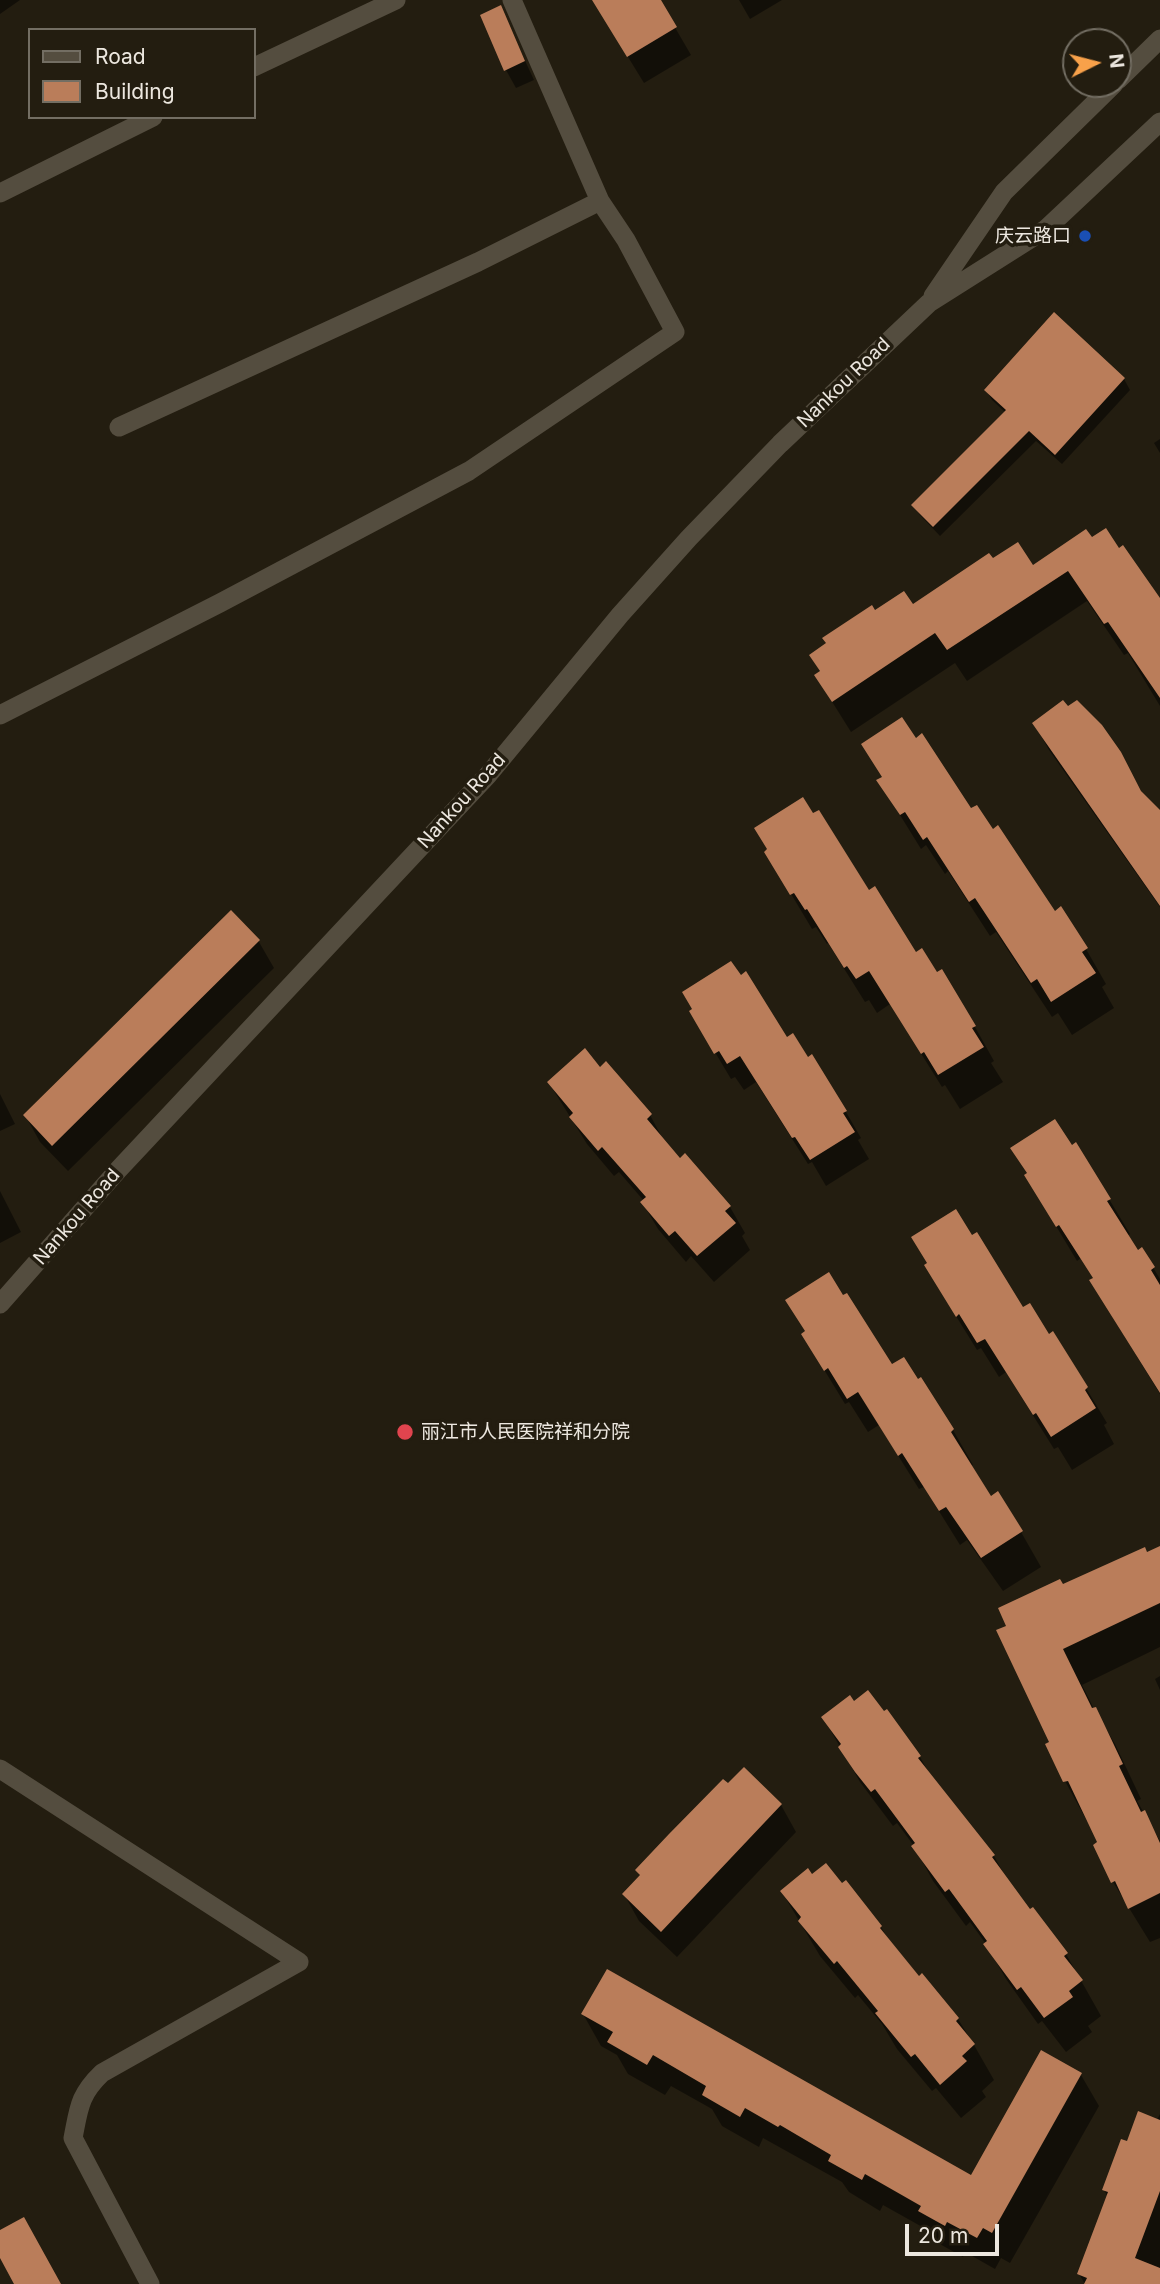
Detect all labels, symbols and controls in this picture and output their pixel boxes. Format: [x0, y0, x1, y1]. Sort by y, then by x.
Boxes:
legend [28, 28, 256, 119]
north arrow [1062, 28, 1132, 98]
text: Road [95, 44, 146, 69]
text: N [1104, 53, 1129, 69]
text: Building [95, 79, 175, 104]
place label: 庆云路口 [995, 225, 1071, 247]
marker: 庆云路口 [1077, 228, 1093, 244]
street label: Nankou Road [793, 333, 895, 433]
street label: Nankou Road [413, 749, 511, 853]
street label: Nankou Road [29, 1164, 125, 1270]
place label: 丽江市人民医院祥和分院 [421, 1421, 630, 1443]
marker: 丽江市人民医院祥和分院 [395, 1422, 415, 1442]
scale bar [908, 2210, 1002, 2254]
text: 20 m [918, 2223, 968, 2248]

